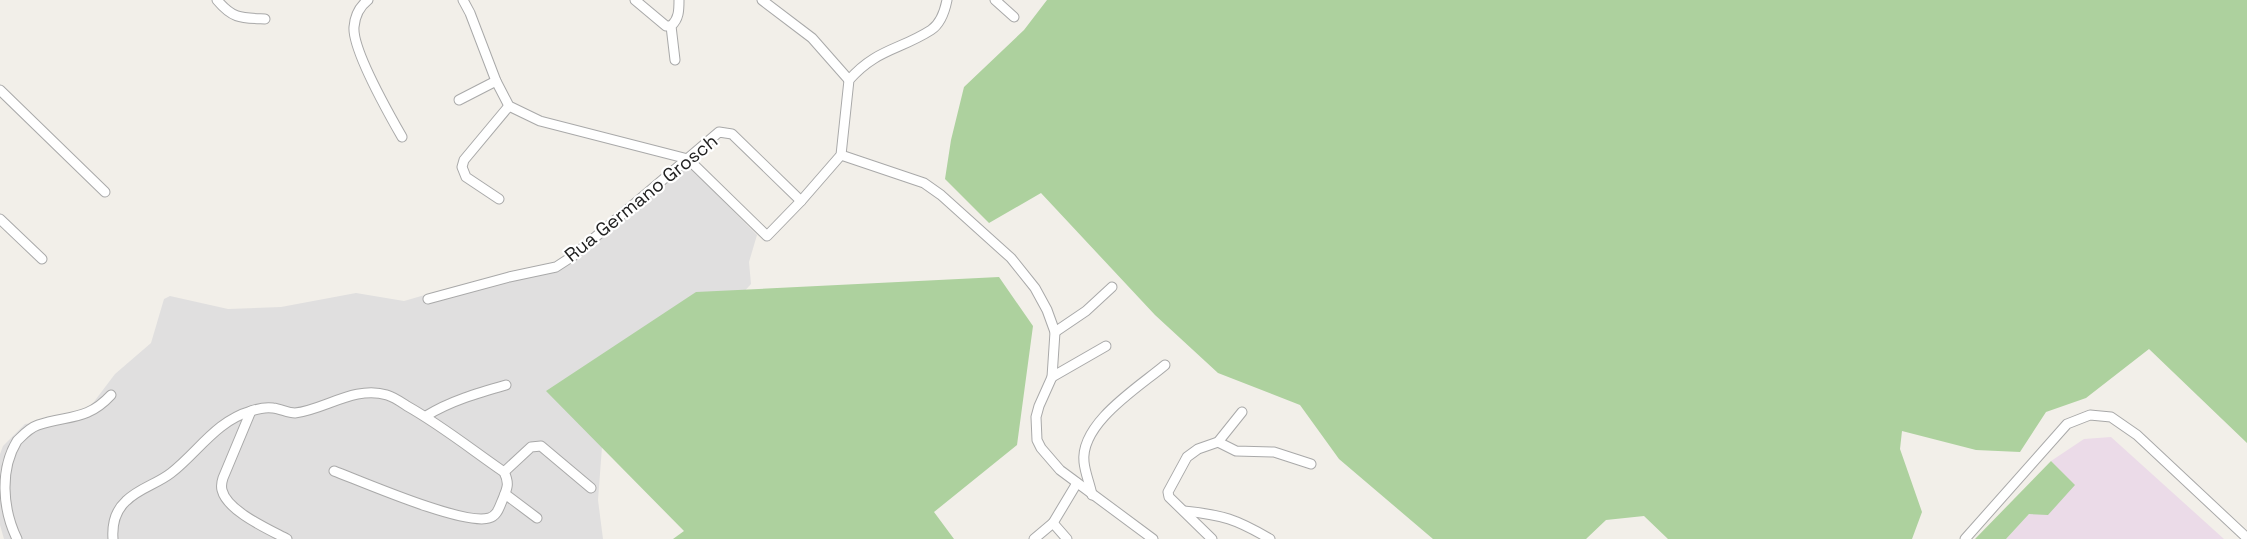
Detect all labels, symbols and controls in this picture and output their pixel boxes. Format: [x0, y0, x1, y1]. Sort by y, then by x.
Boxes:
street label: Rua Germano Grosch [559, 128, 723, 268]

